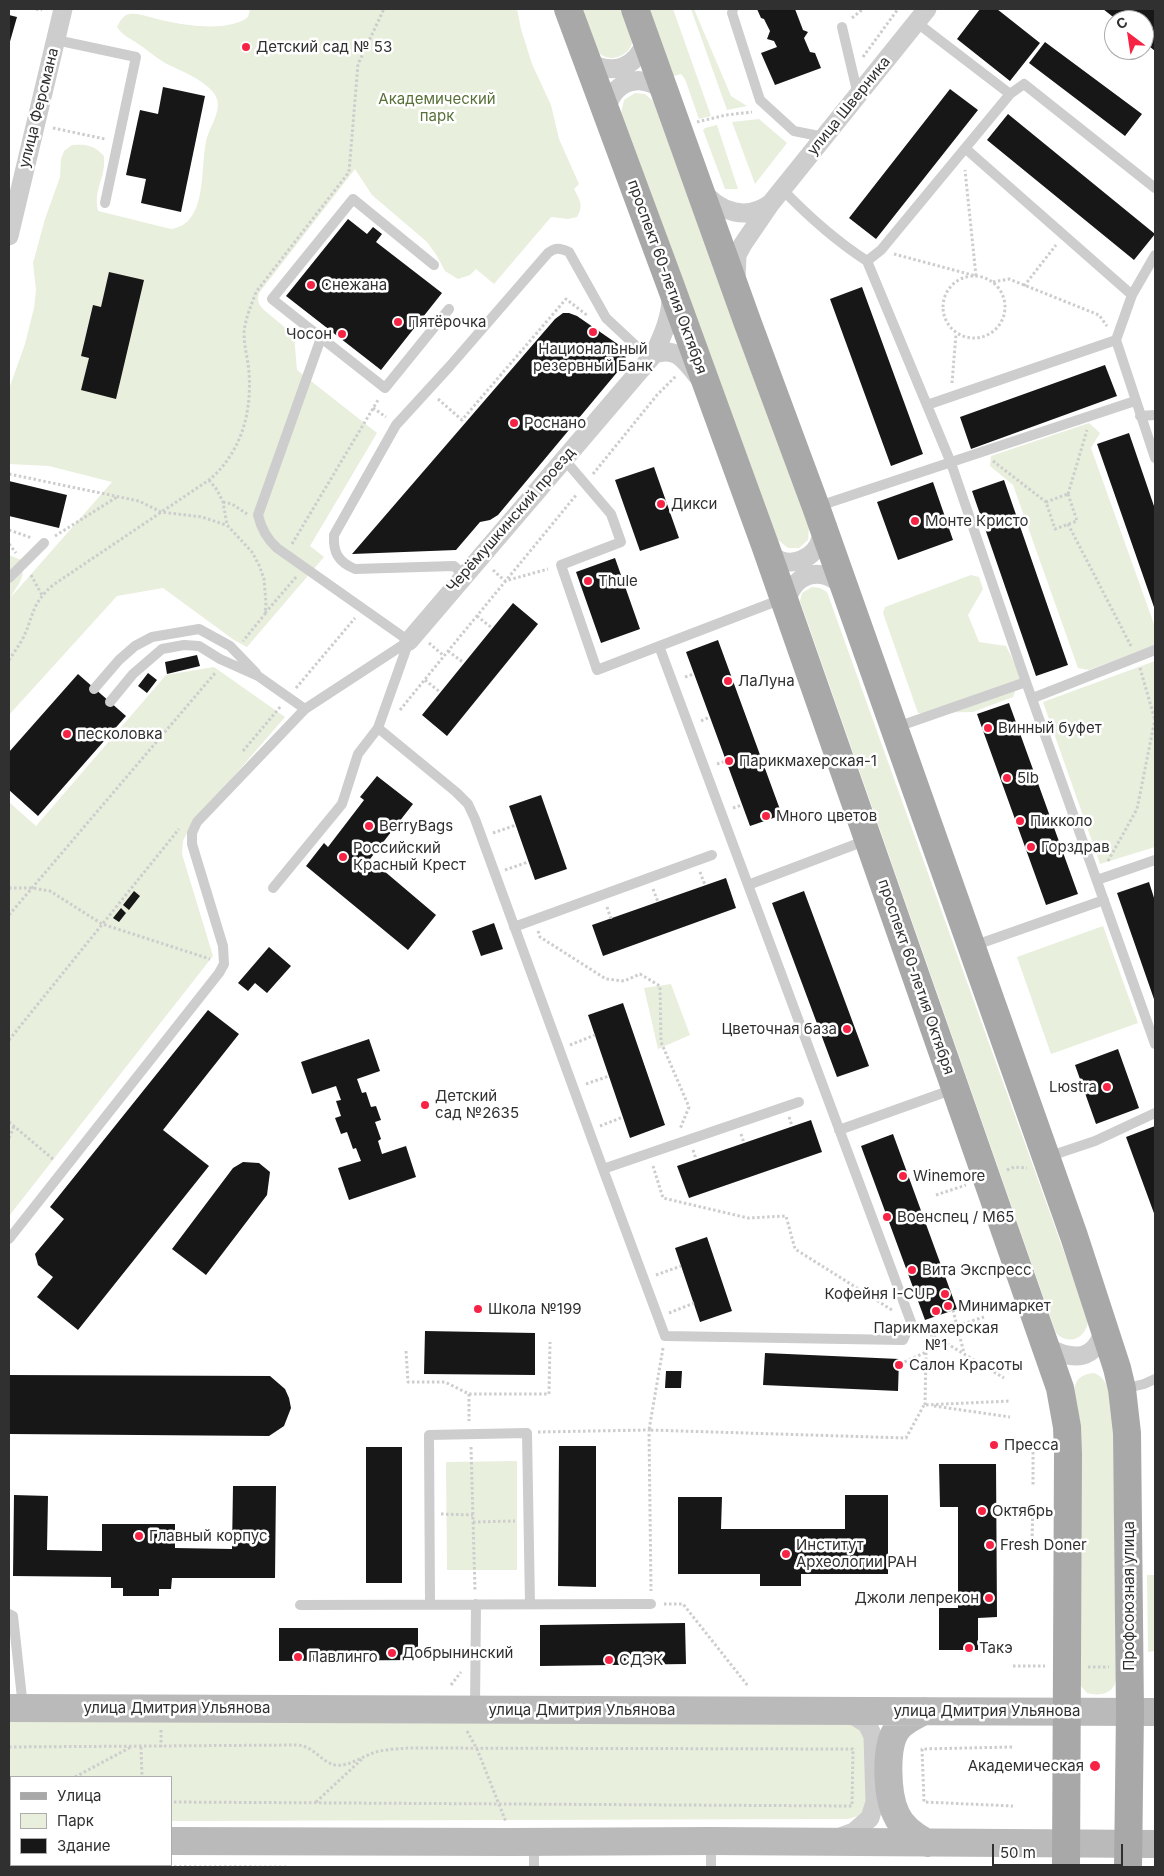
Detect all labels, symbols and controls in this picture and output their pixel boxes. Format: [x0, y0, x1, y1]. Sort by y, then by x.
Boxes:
north arrow [1104, 10, 1154, 60]
text: С [1113, 13, 1130, 33]
place label: Детский сад № 53 [256, 38, 392, 56]
marker: Детский сад № 53 [240, 41, 252, 53]
street label: улица Ферсмана [15, 46, 63, 170]
street label: улица Шверника [804, 53, 894, 159]
park label: Академический парк [378, 90, 496, 125]
street label: проспект 60-летия Октября [623, 177, 711, 377]
place label: Снежана [321, 276, 387, 294]
marker: Снежана [305, 279, 317, 291]
place label: Пятёрочка [408, 313, 486, 331]
marker: Пятёрочка [392, 316, 404, 328]
place label: Чосон [286, 325, 332, 343]
marker: Национальный резервный Банк [587, 326, 599, 338]
marker: Чосон [336, 328, 348, 340]
place label: Национальный резервный Банк [533, 340, 653, 375]
place label: Роснано [524, 414, 586, 432]
marker: Роснано [508, 417, 520, 429]
street label: Черёмушкинский проезд [443, 444, 579, 596]
place label: Дикси [671, 495, 717, 513]
marker: Дикси [655, 498, 667, 510]
place label: Монте Кристо [925, 512, 1029, 530]
marker: Монте Кристо [909, 515, 921, 527]
place label: Thule [598, 572, 638, 590]
marker: Thule [582, 575, 594, 587]
place label: ЛаЛуна [738, 672, 795, 690]
marker: ЛаЛуна [722, 675, 734, 687]
place label: Винный буфет [998, 719, 1102, 737]
marker: Винный буфет [982, 722, 994, 734]
place label: песколовка [77, 725, 163, 743]
marker: песколовка [61, 728, 73, 740]
place label: Парикмахерская-1 [739, 752, 877, 770]
marker: Парикмахерская-1 [723, 755, 735, 767]
place label: 5lb [1017, 769, 1039, 787]
marker: 5lb [1001, 772, 1013, 784]
place label: Много цветов [776, 807, 877, 825]
marker: Много цветов [760, 810, 772, 822]
place label: Пикколо [1030, 812, 1093, 830]
marker: Пикколо [1014, 815, 1026, 827]
place label: BerryBags [379, 817, 453, 835]
marker: BerryBags [363, 820, 375, 832]
place label: Горздрав [1041, 838, 1110, 856]
place label: Российский Красный Крест [353, 839, 466, 874]
marker: Горздрав [1025, 841, 1037, 853]
marker: Российский Красный Крест [337, 851, 349, 863]
street label: проспект 60-летия Октября [874, 877, 958, 1077]
place label: Цветочная база [721, 1020, 837, 1038]
marker: Цветочная база [841, 1023, 853, 1035]
place label: Lюstra [1049, 1078, 1097, 1096]
marker: Lюstra [1101, 1081, 1113, 1093]
place label: Детский сад №2635 [435, 1087, 519, 1122]
marker: Детский сад №2635 [419, 1099, 431, 1111]
place label: Winemore [913, 1167, 985, 1185]
marker: Winemore [897, 1170, 909, 1182]
place label: Военспец / М65 [897, 1208, 1014, 1226]
marker: Военспец / М65 [881, 1211, 893, 1223]
place label: Вита Экспресс [922, 1261, 1032, 1279]
marker: Вита Экспресс [906, 1264, 918, 1276]
place label: Кофейня I-CUP [825, 1285, 935, 1303]
marker: Кофейня I-CUP [939, 1288, 951, 1300]
place label: Минимаркет [958, 1297, 1051, 1315]
place label: Школа №199 [488, 1300, 582, 1318]
marker: Минимаркет [942, 1300, 954, 1312]
marker: Школа №199 [472, 1303, 484, 1315]
marker: Парикмахерская №1 [930, 1305, 942, 1317]
place label: Парикмахерская №1 [874, 1319, 998, 1354]
place label: Салон Красоты [909, 1356, 1023, 1374]
marker: Салон Красоты [893, 1359, 905, 1371]
place label: Пресса [1004, 1436, 1059, 1454]
marker: Пресса [988, 1439, 1000, 1451]
place label: Октябрь [992, 1502, 1053, 1520]
marker: Октябрь [976, 1505, 988, 1517]
street label: Профсоюзная улица [1120, 1521, 1138, 1671]
place label: Главный корпус [149, 1527, 267, 1545]
marker: Главный корпус [133, 1530, 145, 1542]
place label: Институт Археологии РАН [796, 1536, 917, 1571]
place label: Fresh Doner [1000, 1536, 1087, 1554]
marker: Fresh Doner [984, 1539, 996, 1551]
marker: Институт Археологии РАН [780, 1548, 792, 1560]
place label: Джоли лепрекон [854, 1589, 979, 1607]
marker: Джоли лепрекон [983, 1592, 995, 1604]
place label: Такэ [979, 1639, 1013, 1657]
marker: Такэ [963, 1642, 975, 1654]
place label: Добрынинский [402, 1644, 513, 1662]
marker: Добрынинский [386, 1647, 398, 1659]
place label: Павлинго [308, 1648, 378, 1666]
marker: Павлинго [292, 1651, 304, 1663]
place label: СДЭК [619, 1651, 663, 1669]
marker: СДЭК [603, 1654, 615, 1666]
street label: улица Дмитрия Ульянова [84, 1699, 270, 1717]
street label: улица Дмитрия Ульянова [489, 1701, 675, 1719]
street label: улица Дмитрия Ульянова [894, 1702, 1080, 1720]
place label: Академическая [968, 1757, 1084, 1775]
marker: Академическая [1088, 1759, 1102, 1773]
legend [10, 1776, 172, 1866]
text: Улица [57, 1786, 101, 1805]
text: Парк [57, 1811, 94, 1830]
scale bar [994, 1834, 1125, 1866]
text: Здание [57, 1836, 111, 1855]
text: 50 m [1000, 1843, 1036, 1862]

